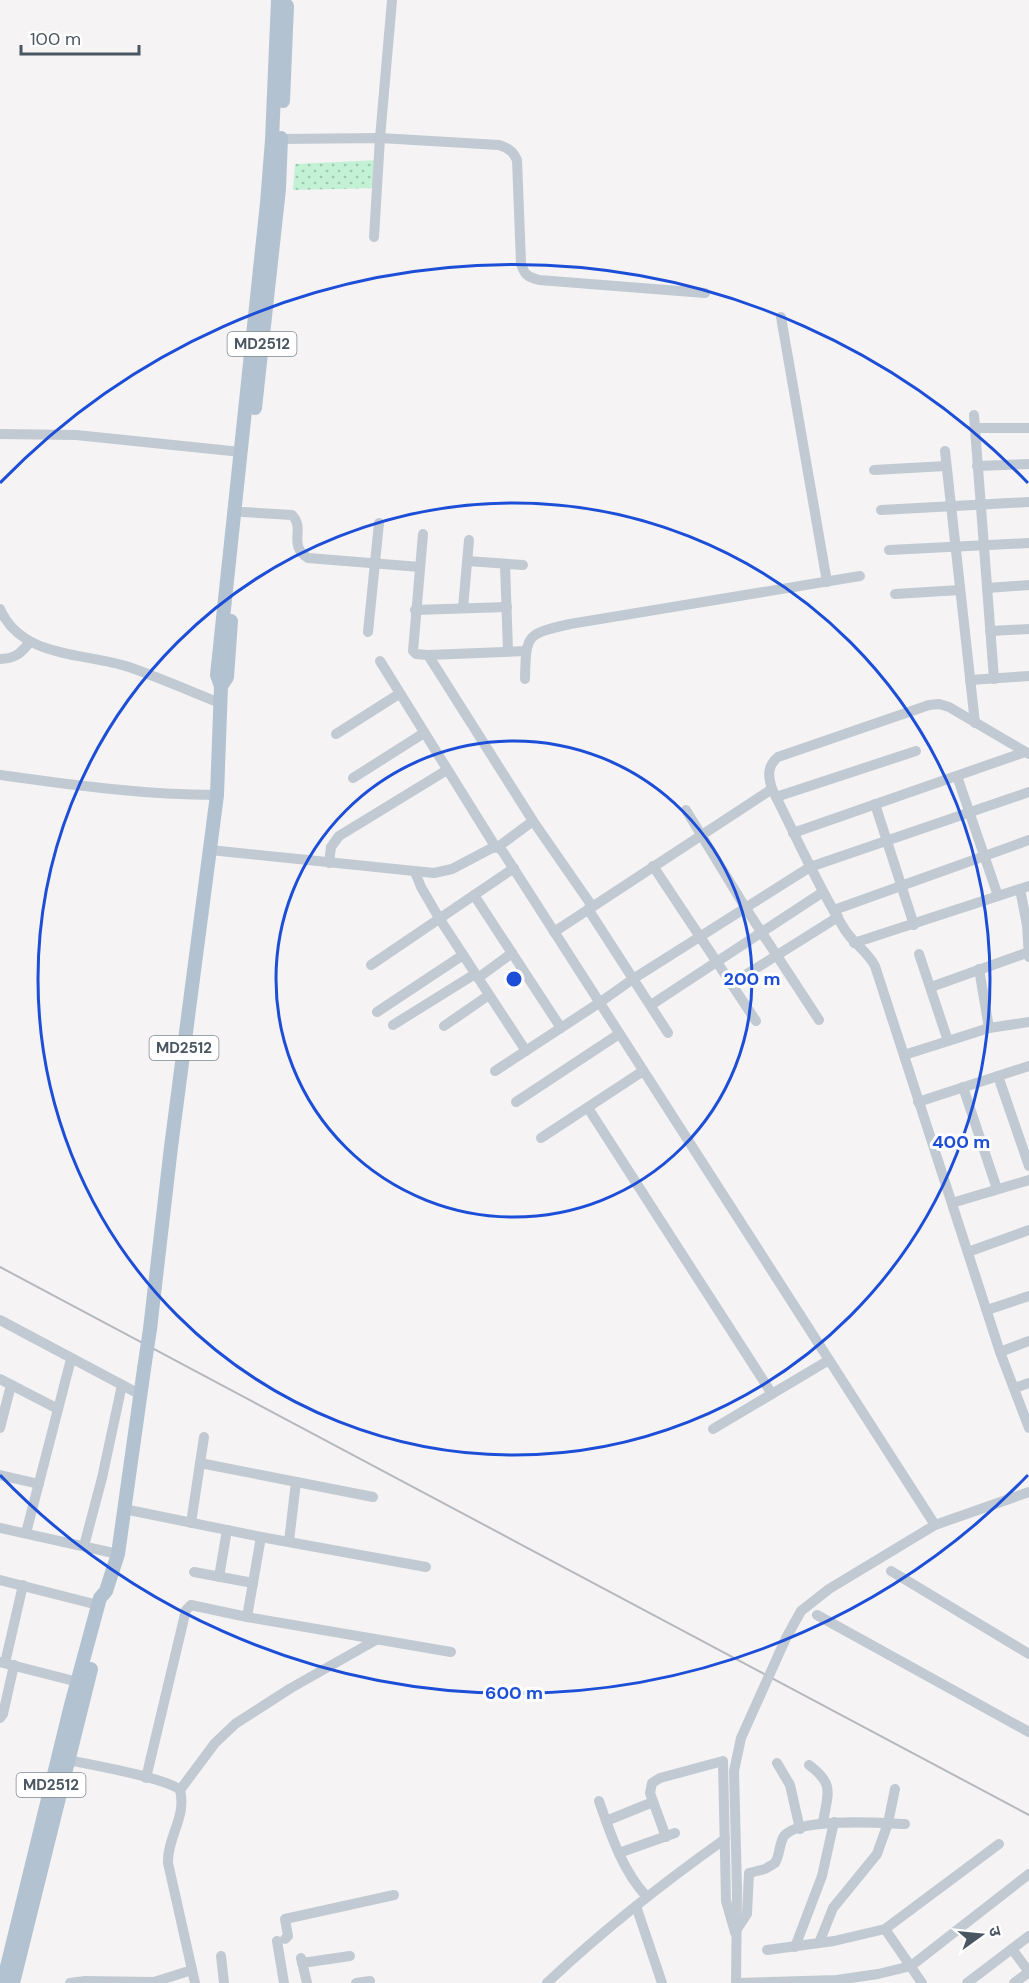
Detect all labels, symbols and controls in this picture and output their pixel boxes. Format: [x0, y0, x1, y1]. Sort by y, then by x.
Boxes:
scale bar [21, 18, 140, 56]
text: 100 m [30, 27, 81, 51]
road number: MD2512 [228, 332, 296, 356]
text: 200 m [724, 967, 780, 991]
centre of rings [504, 969, 524, 989]
road number: MD2512 [150, 1036, 219, 1060]
text: 400 m [932, 1130, 990, 1154]
text: 600 m [485, 1681, 543, 1705]
road number: MD2512 [16, 1773, 86, 1797]
north arrow [951, 1905, 1011, 1965]
text: उ [984, 1924, 1007, 1939]

